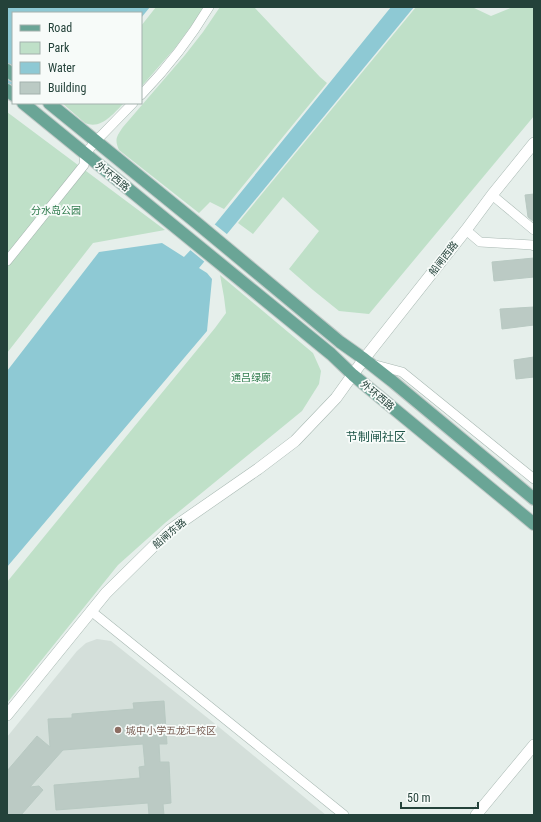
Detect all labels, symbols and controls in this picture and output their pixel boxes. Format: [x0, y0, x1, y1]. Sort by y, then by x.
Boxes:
legend [12, 12, 142, 104]
text: Road [48, 21, 72, 35]
text: Park [48, 41, 70, 55]
text: Water [48, 61, 76, 75]
text: Building [48, 81, 86, 95]
street label: 外环西路 [94, 160, 132, 193]
park label: 分水岛公园 [31, 205, 81, 216]
street label: 船闸西路 [427, 239, 460, 277]
park label: 通吕绿廊 [231, 372, 271, 383]
street label: 外环西路 [359, 378, 397, 412]
district label: 节制闸社区 [346, 430, 406, 444]
street label: 船闸东路 [150, 516, 188, 550]
marker: 城中小学五龙汇校区 [113, 725, 123, 735]
place label: 城中小学五龙汇校区 [126, 725, 216, 736]
scale bar [401, 784, 478, 810]
text: 50 m [407, 791, 431, 805]

